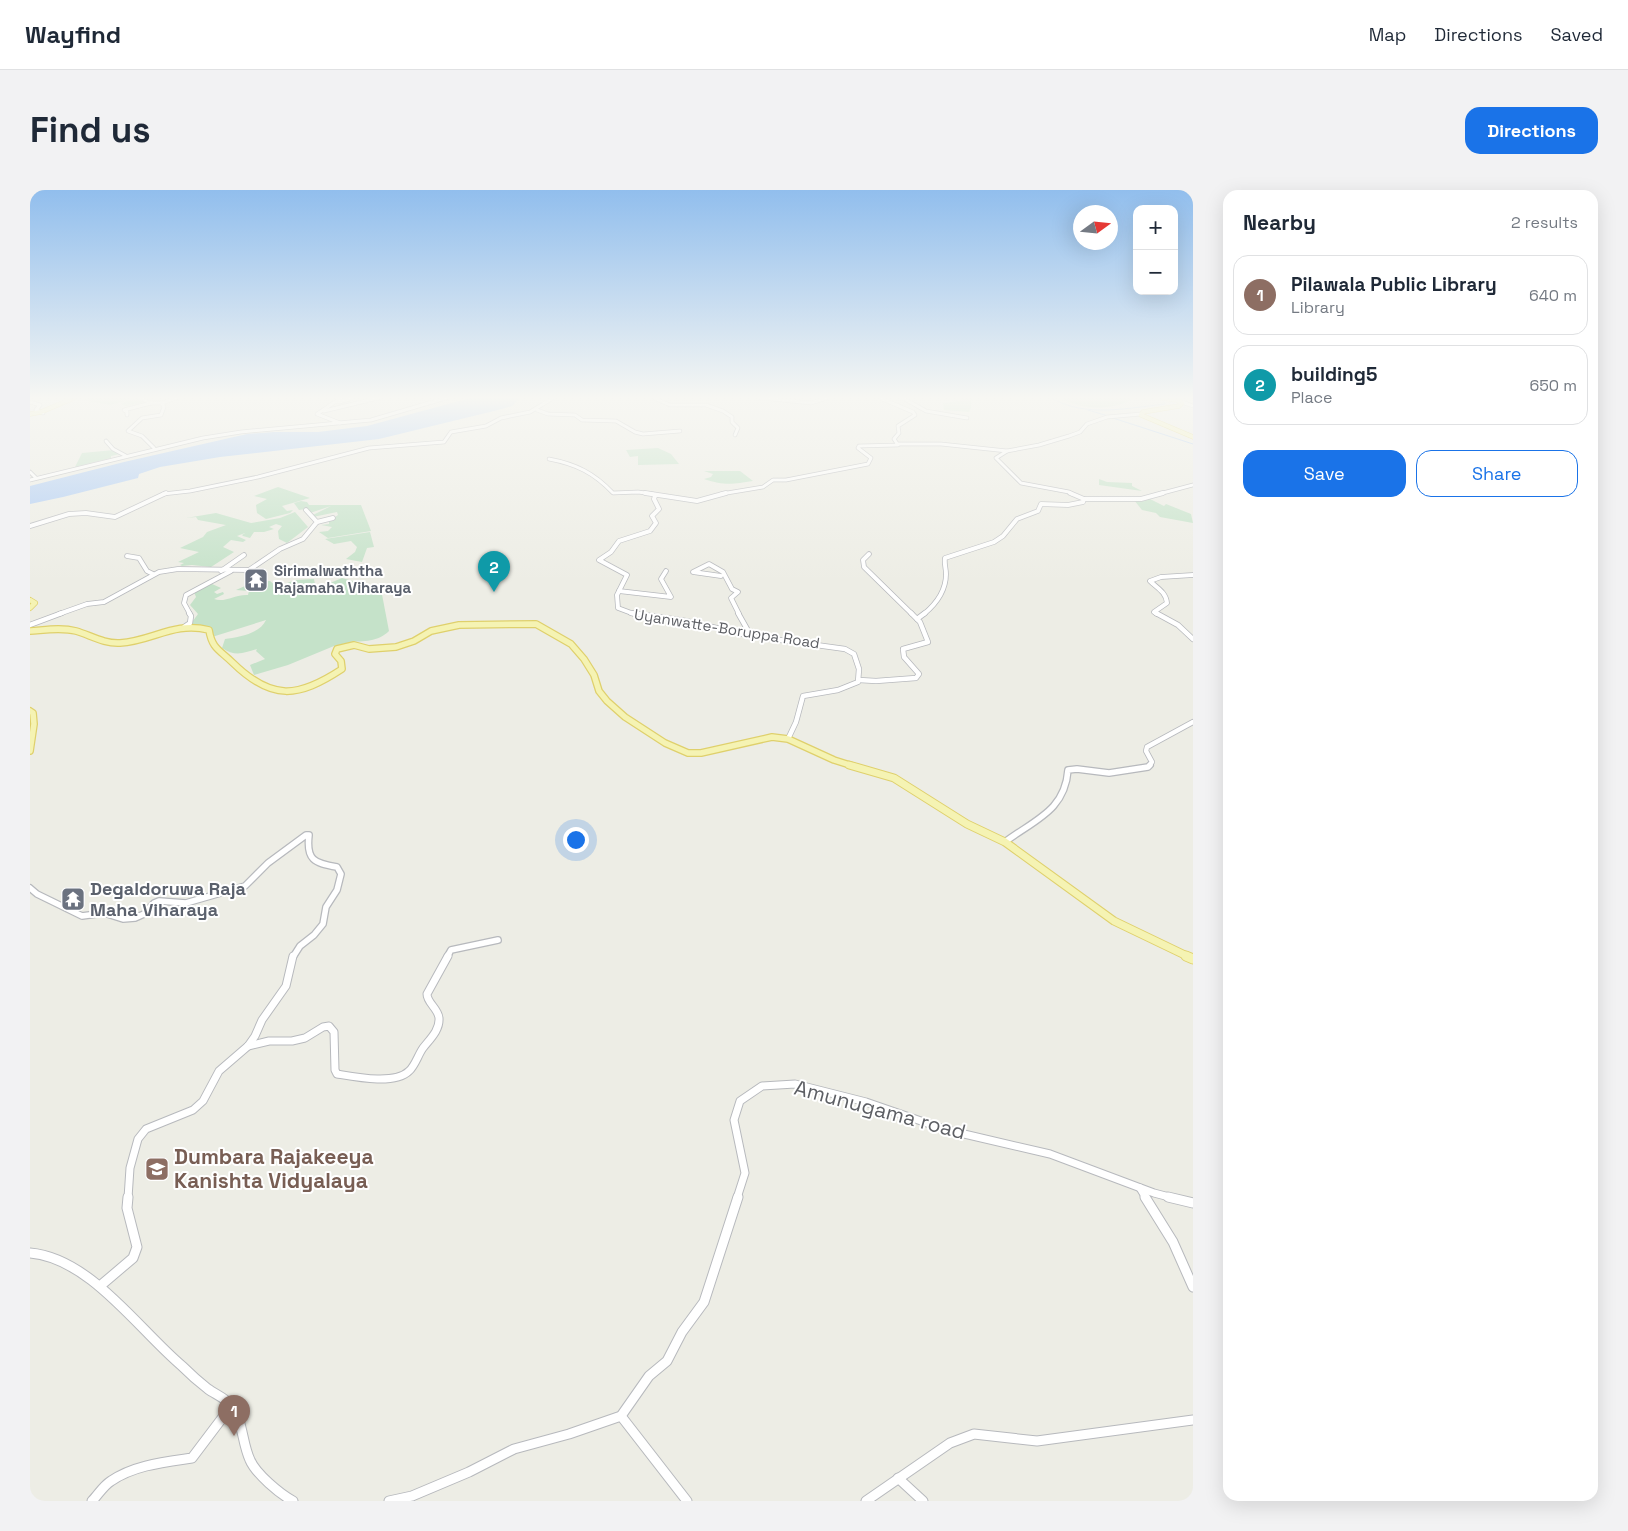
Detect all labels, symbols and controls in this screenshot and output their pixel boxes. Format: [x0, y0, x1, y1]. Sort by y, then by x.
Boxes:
text: Wayfind [25, 19, 121, 50]
text: Map [1369, 23, 1406, 46]
text: Directions [1434, 23, 1523, 46]
text: Saved [1551, 23, 1603, 46]
button: Directions [1465, 107, 1598, 154]
text: Find us [30, 108, 151, 152]
north arrow [1073, 205, 1118, 250]
map controls [1133, 205, 1178, 295]
button: + [1133, 205, 1178, 250]
text: Nearby [1243, 209, 1316, 236]
text: 2 results [1511, 212, 1578, 233]
button: − [1133, 250, 1178, 295]
text: Pilawala Public Library [1291, 272, 1497, 297]
text: 1 [1256, 285, 1264, 306]
text: 640 m [1529, 285, 1577, 306]
text: Library [1291, 297, 1345, 318]
text: building5 [1291, 362, 1377, 387]
text: 2 [1255, 375, 1265, 396]
text: 650 m [1529, 375, 1577, 396]
text: Place [1291, 387, 1333, 408]
button: Save [1243, 450, 1406, 497]
button: Share [1416, 450, 1578, 497]
pin: 2 [478, 551, 510, 592]
place label: Sirimalwaththa Rajamaha Viharaya [274, 561, 411, 597]
temple icon: Sirimalwaththa Rajamaha Viharaya [243, 567, 269, 593]
street label: Uyanwatte-Boruppa Road [633, 604, 821, 653]
your location [563, 827, 589, 853]
place label: Degaldoruwa Raja Maha Viharaya [90, 877, 246, 921]
temple icon: Degaldoruwa Raja Maha Viharaya [60, 886, 86, 912]
street label: Amunugama road [791, 1074, 969, 1145]
place label: Dumbara Rajakeeya Kanishta Vidyalaya [174, 1143, 374, 1194]
school or university icon: Dumbara Rajakeeya Kanishta Vidyalaya [144, 1156, 170, 1182]
pin: 1 [218, 1395, 250, 1436]

